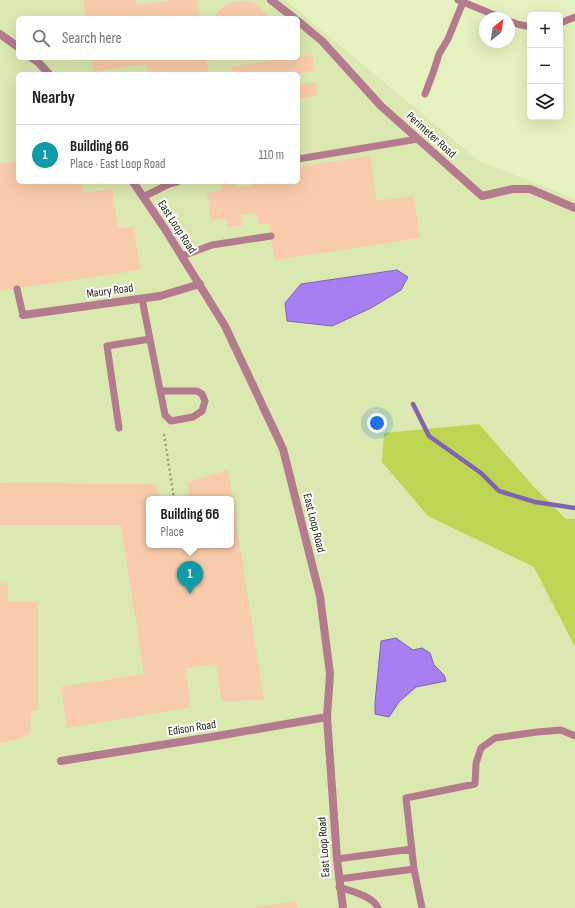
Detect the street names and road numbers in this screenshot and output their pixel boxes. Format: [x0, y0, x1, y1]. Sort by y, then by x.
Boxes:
street label: Perimeter Road [403, 109, 459, 161]
street label: East Loop Road [154, 198, 200, 256]
street label: Maury Road [86, 280, 134, 302]
street label: East Loop Road [299, 492, 329, 554]
street label: Edison Road [167, 717, 217, 739]
street label: East Loop Road [314, 816, 334, 878]

